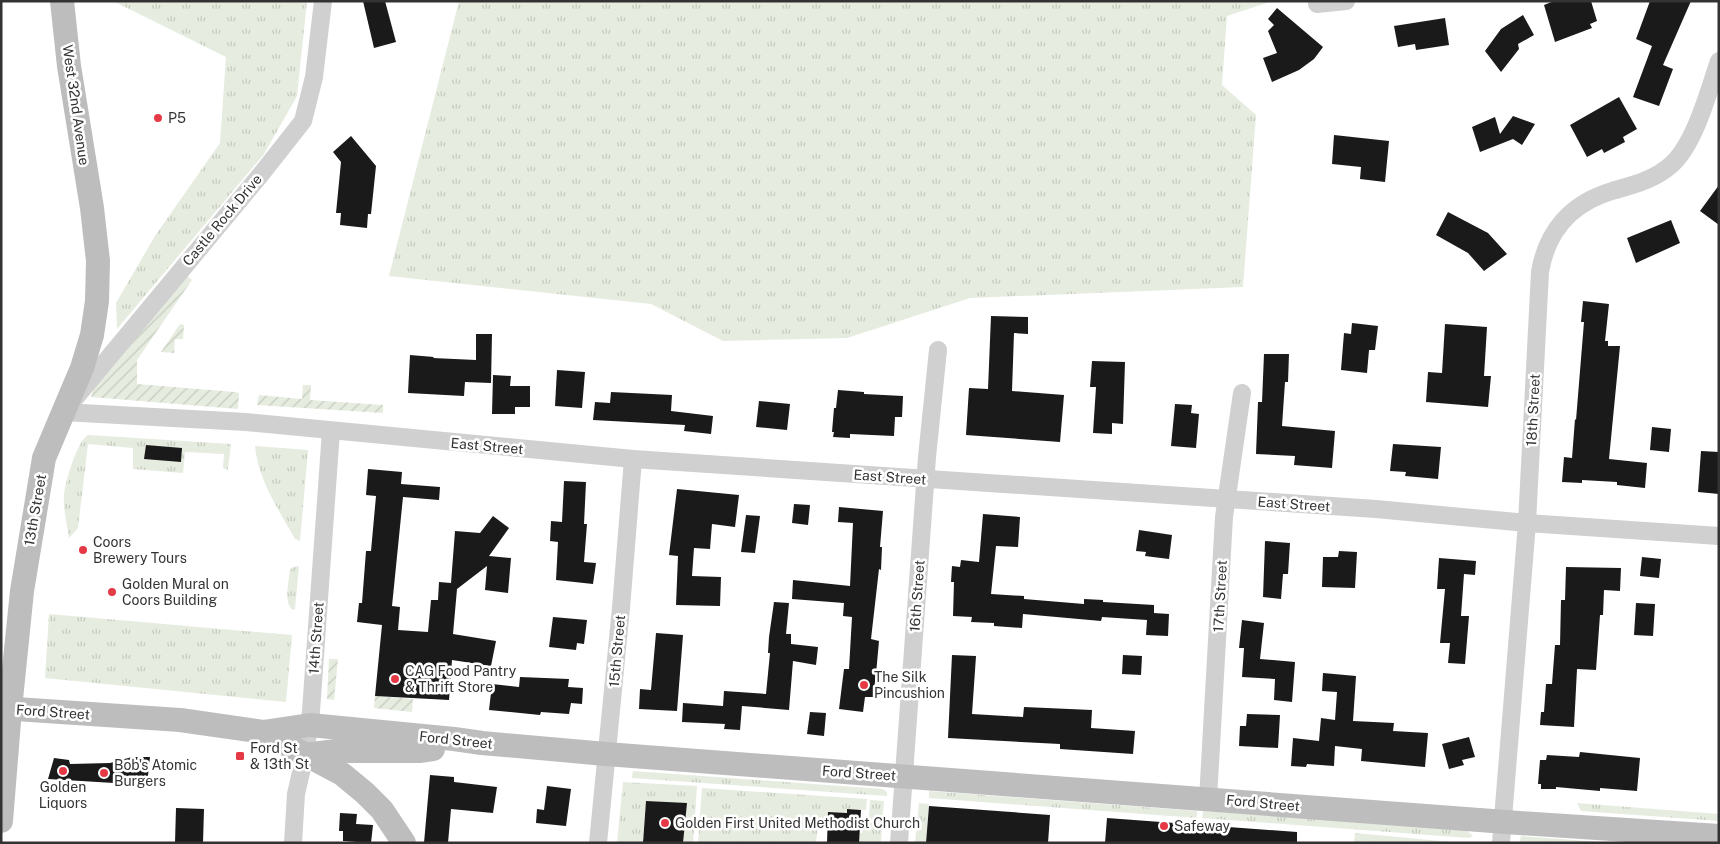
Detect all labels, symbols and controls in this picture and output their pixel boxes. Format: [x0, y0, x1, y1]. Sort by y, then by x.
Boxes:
street label: West 32nd Avenue [60, 44, 92, 166]
place label: P5 [168, 110, 186, 126]
marker: P5 [152, 112, 164, 124]
street label: Castle Rock Drive [179, 171, 265, 269]
street label: 18th Street [1523, 373, 1543, 447]
street label: East Street [450, 435, 524, 457]
street label: East Street [853, 466, 927, 488]
street label: 13th Street [21, 473, 49, 547]
street label: East Street [1257, 493, 1331, 515]
place label: Coors Brewery Tours [93, 534, 187, 566]
marker: Coors Brewery Tours [77, 544, 89, 556]
street label: 16th Street [907, 559, 927, 633]
street label: 17th Street [1210, 560, 1230, 632]
place label: Golden Mural on Coors Building [122, 576, 229, 608]
marker: Golden Mural on Coors Building [106, 586, 118, 598]
street label: 14th Street [305, 601, 327, 675]
street label: 15th Street [606, 614, 628, 688]
place label: CAG Food Pantry & Thrift Store [405, 663, 517, 695]
place label: The Silk Pincushion [874, 669, 945, 701]
marker: CAG Food Pantry & Thrift Store [389, 673, 401, 685]
marker: The Silk Pincushion [858, 679, 870, 691]
street label: Ford Street [16, 701, 90, 723]
street label: Ford Street [418, 728, 494, 752]
place label: Ford St & 13th St [250, 740, 309, 772]
marker: Ford St & 13th St [234, 750, 246, 762]
place label: Bob's Atomic Burgers [114, 757, 197, 789]
street label: Ford Street [822, 762, 896, 784]
marker: Golden Liquors [57, 765, 69, 777]
marker: Bob's Atomic Burgers [98, 767, 110, 779]
place label: Golden Liquors [39, 779, 87, 811]
street label: Ford Street [1225, 792, 1301, 814]
place label: Golden First United Methodist Church [675, 815, 920, 831]
marker: Golden First United Methodist Church [659, 817, 671, 829]
place label: Safeway [1174, 818, 1230, 834]
marker: Safeway [1158, 820, 1170, 832]

